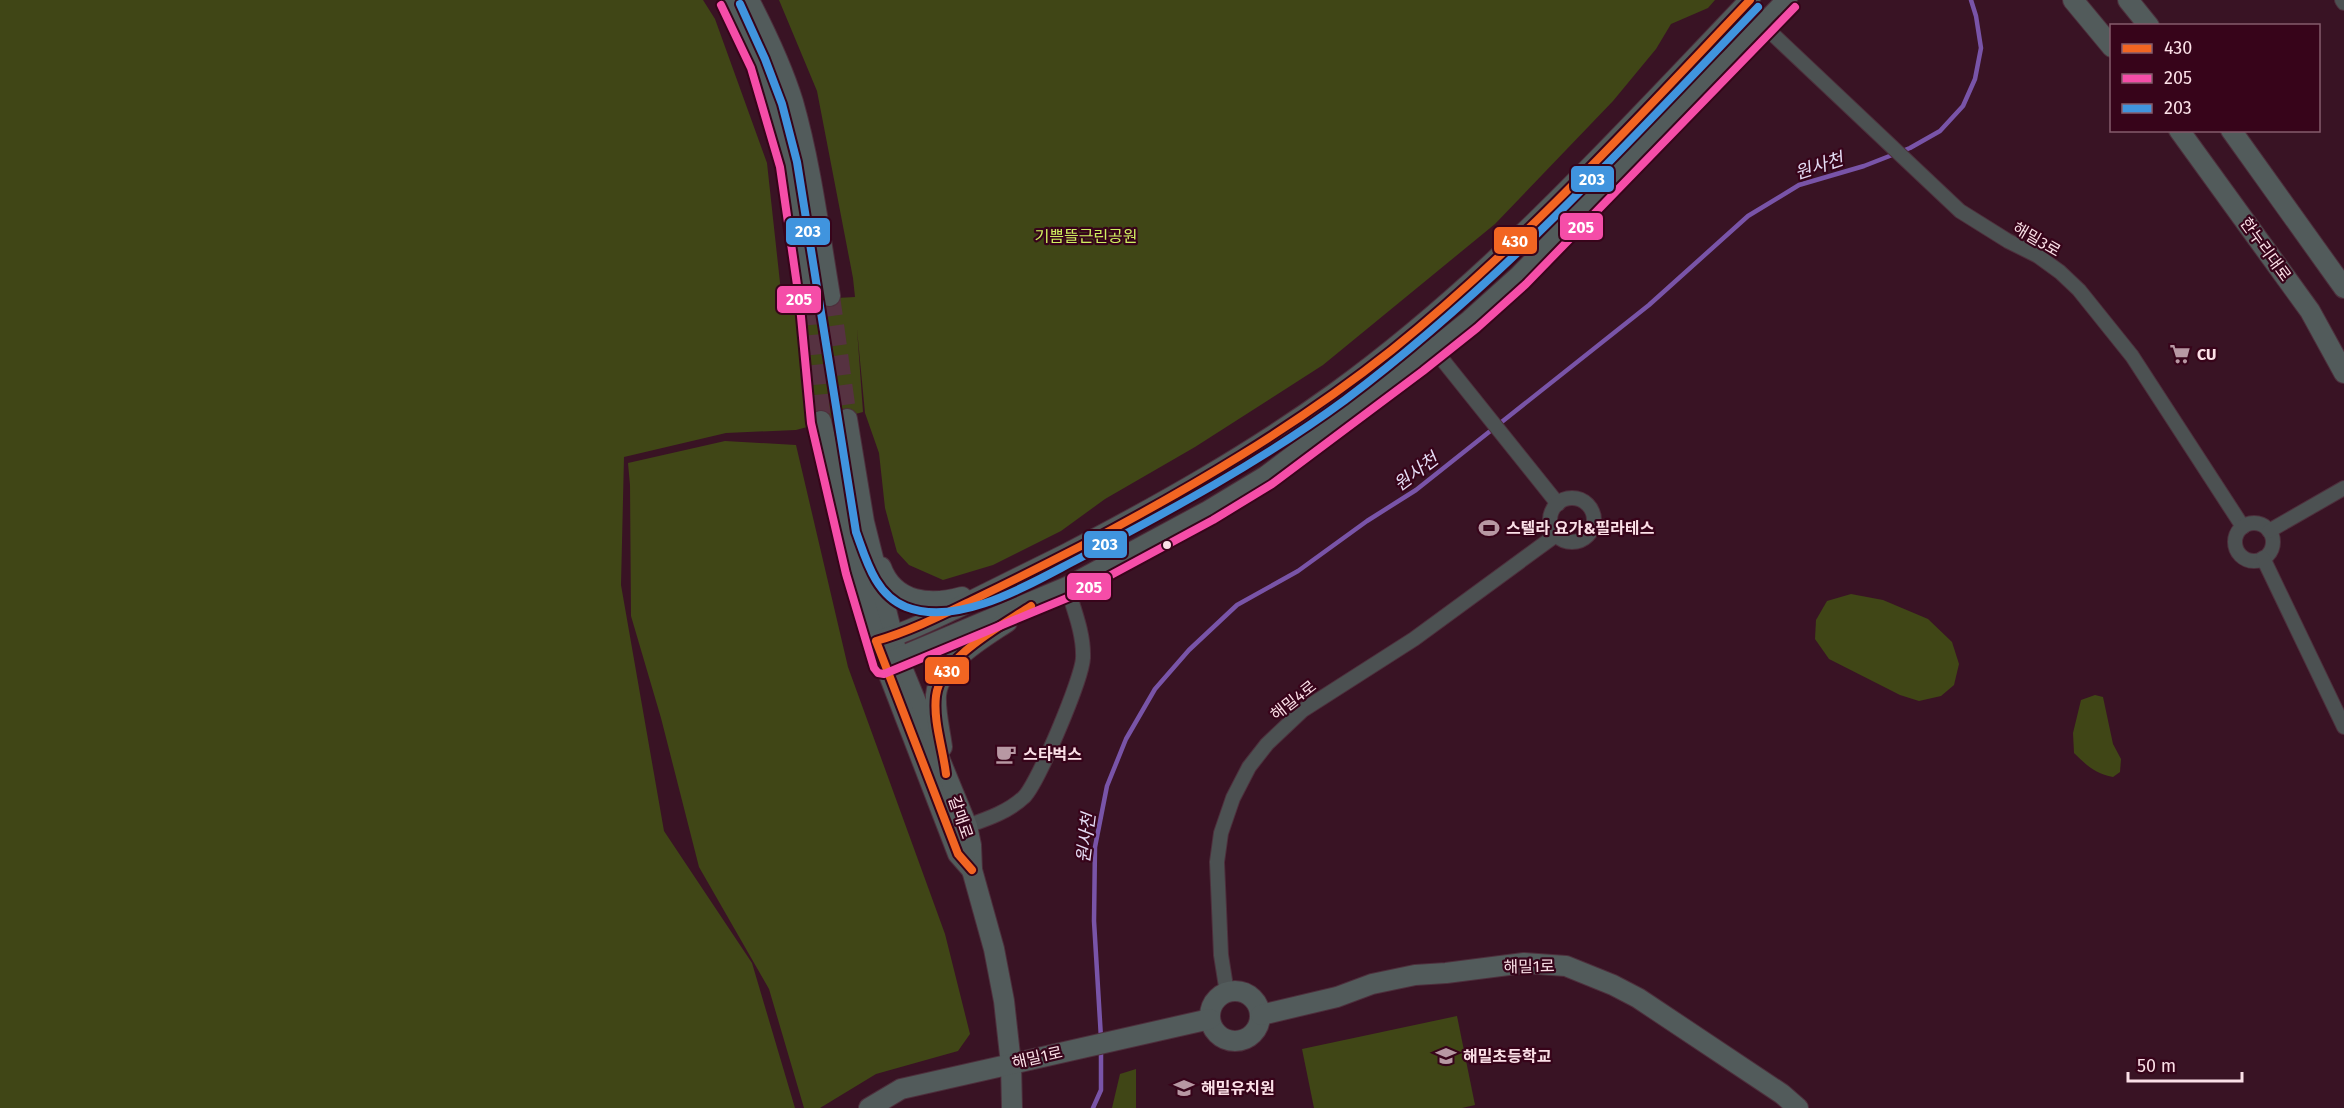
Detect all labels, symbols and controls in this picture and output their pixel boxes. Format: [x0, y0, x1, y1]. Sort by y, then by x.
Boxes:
legend [2110, 24, 2320, 132]
text: 430 [2164, 37, 2192, 59]
text: 205 [2164, 67, 2192, 89]
text: 203 [2164, 97, 2192, 119]
water label: 원사천 [1792, 147, 1848, 184]
line badge: 203 [1570, 165, 1615, 193]
text: 203 [1579, 170, 1605, 189]
line badge: 205 [1559, 212, 1604, 241]
street label: 한누리대로 [2236, 214, 2295, 285]
line badge: 203 [785, 217, 831, 246]
text: 205 [1568, 218, 1595, 237]
street label: 해밀3로 [2009, 218, 2064, 261]
text: 203 [795, 222, 821, 241]
line badge: 430 [1493, 226, 1538, 255]
park label: 기쁨뜰근린공원 [1034, 227, 1138, 246]
text: 430 [1502, 232, 1528, 251]
line badge: 205 [776, 285, 822, 314]
text: 205 [786, 290, 813, 309]
supermarket icon: CU [2168, 342, 2192, 366]
place label: CU [2197, 345, 2216, 364]
water label: 원사천 [1390, 447, 1444, 496]
sports icon: 스텔라 요가&필라테스 [1477, 516, 1501, 540]
place label: 스텔라 요가&필라테스 [1506, 519, 1655, 538]
line badge: 203 [1083, 530, 1128, 559]
text: 203 [1092, 535, 1118, 554]
unlabelled marker [1161, 539, 1173, 551]
line badge: 205 [1066, 572, 1112, 601]
text: 205 [1076, 578, 1103, 597]
line badge: 430 [924, 656, 970, 685]
text: 430 [934, 662, 960, 681]
street label: 해밀4로 [1267, 677, 1320, 724]
cafe icon: 스타벅스 [994, 742, 1018, 766]
place label: 스타벅스 [1023, 745, 1082, 764]
street label: 갈매로 [944, 793, 977, 841]
water label: 원사천 [1072, 810, 1100, 864]
street label: 해밀1로 [1503, 957, 1555, 976]
street label: 해밀1로 [1010, 1042, 1064, 1072]
school or university icon: 해밀초등학교 [1434, 1044, 1458, 1068]
scale bar [2128, 1045, 2242, 1083]
place label: 해밀초등학교 [1463, 1047, 1552, 1066]
text: 50 m [2137, 1055, 2176, 1077]
school or university icon: 해밀유치원 [1172, 1076, 1196, 1100]
place label: 해밀유치원 [1201, 1079, 1275, 1098]

